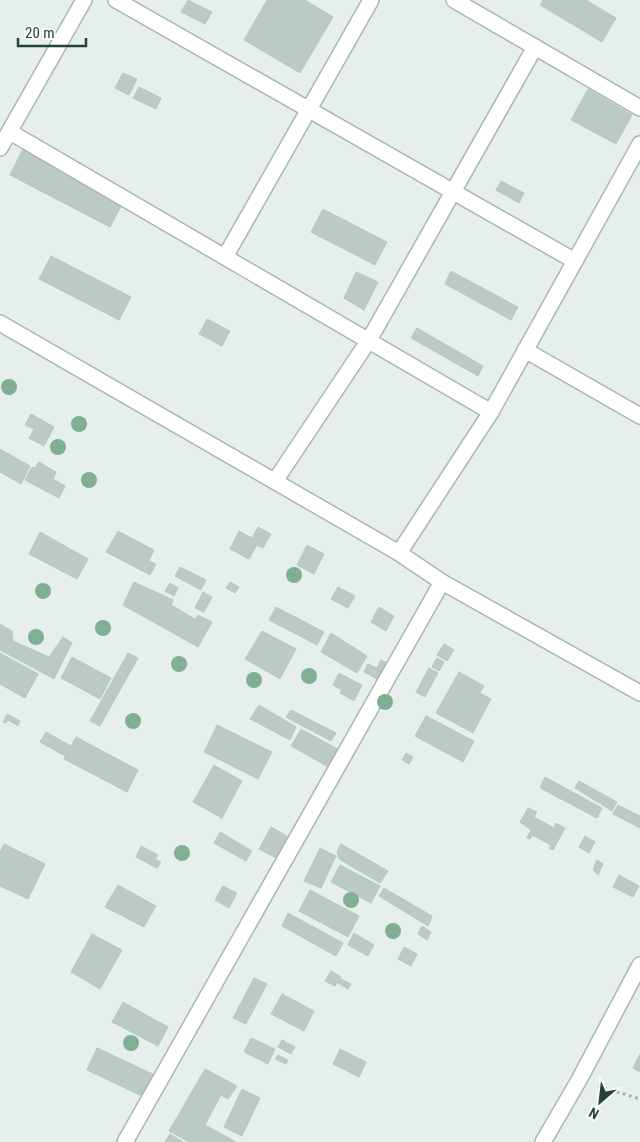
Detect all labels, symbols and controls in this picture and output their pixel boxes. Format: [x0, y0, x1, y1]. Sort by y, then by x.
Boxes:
scale bar [18, 15, 85, 47]
text: 20 m [25, 24, 55, 42]
north arrow [575, 1077, 625, 1127]
text: N [586, 1104, 601, 1123]

